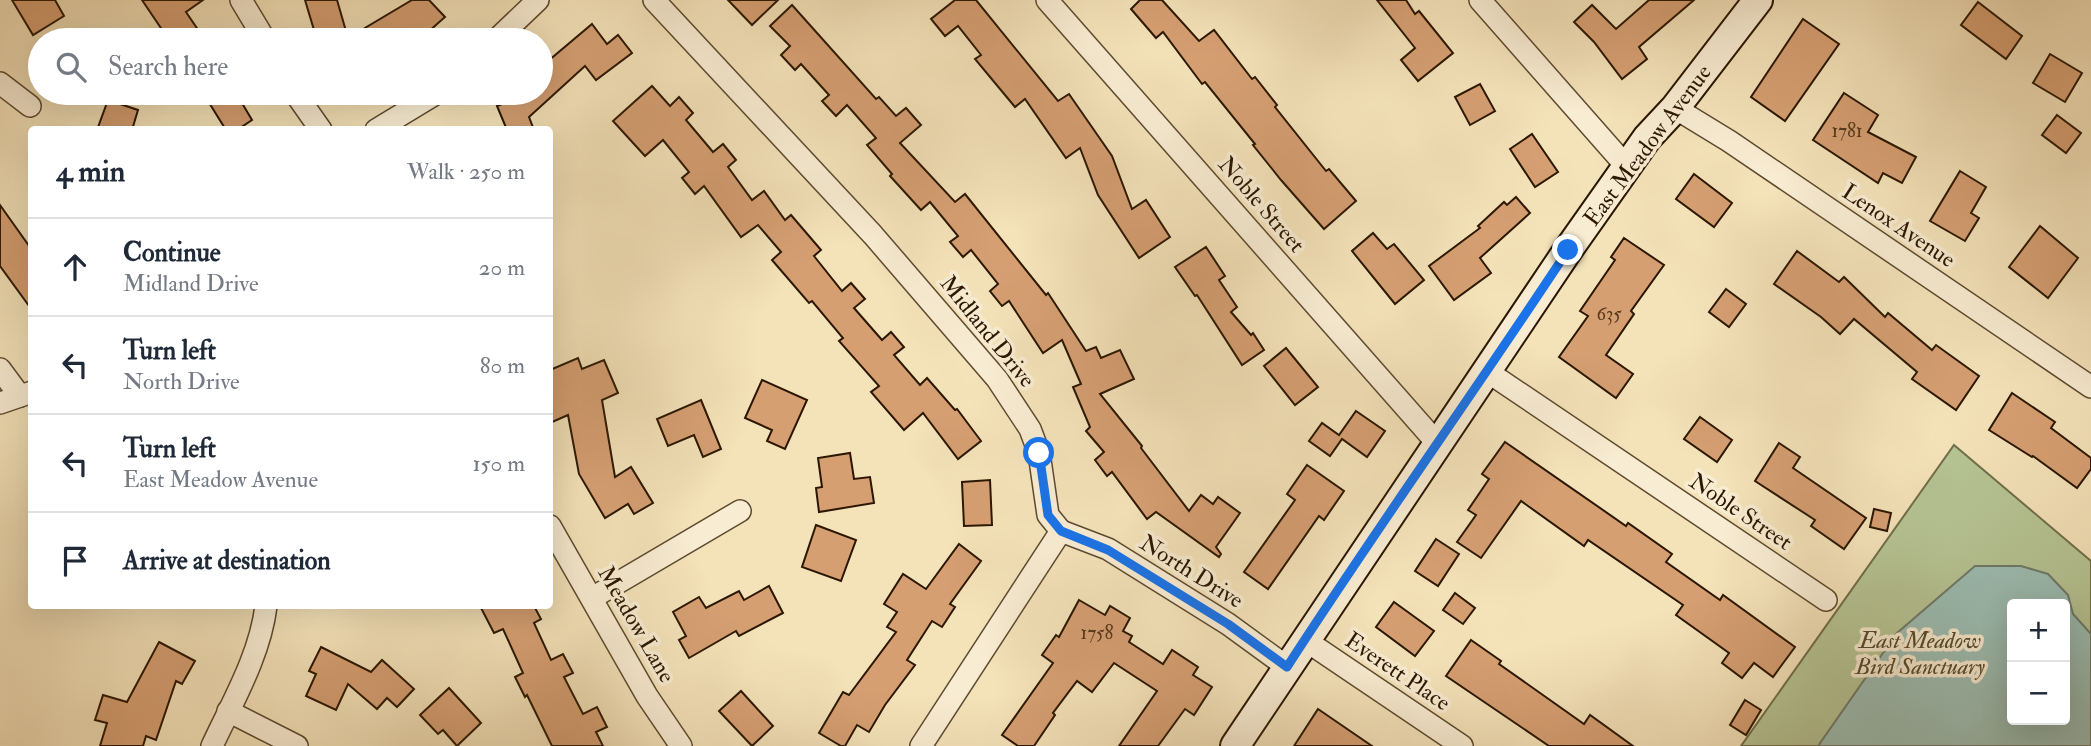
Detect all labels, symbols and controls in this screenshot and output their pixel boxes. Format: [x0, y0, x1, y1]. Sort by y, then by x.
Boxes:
search box [28, 28, 553, 105]
icon: search [52, 48, 90, 86]
text: Search here [108, 51, 228, 83]
street label: East Meadow Avenue [1577, 58, 1718, 232]
house number: 1781 [1831, 119, 1863, 143]
street label: Noble Street [1212, 150, 1311, 258]
text: 4 min [56, 153, 125, 190]
text: Walk · 250 m [407, 157, 525, 186]
street label: Lenox Avenue [1836, 177, 1961, 274]
route end [1552, 234, 1583, 265]
text: Continue [123, 237, 221, 269]
icon: ahead [56, 248, 94, 286]
text: 20 m [479, 253, 525, 282]
text: Midland Drive [123, 269, 259, 298]
street label: Midland Drive [934, 270, 1042, 393]
house number: 635 [1596, 302, 1622, 326]
text: Turn left [123, 335, 216, 367]
icon: left [56, 346, 94, 384]
text: 80 m [480, 351, 525, 380]
text: North Drive [123, 367, 240, 396]
text: Turn left [123, 433, 216, 465]
route start [1023, 437, 1054, 468]
icon: left [56, 444, 94, 482]
text: 150 m [472, 449, 525, 478]
text: East Meadow Avenue [123, 465, 318, 494]
street label: Noble Street [1684, 466, 1798, 556]
street label: North Drive [1135, 528, 1249, 615]
icon: arrive [56, 542, 94, 580]
text: Arrive at destination [123, 545, 331, 577]
street label: Meadow Lane [592, 561, 682, 688]
map controls [2007, 599, 2070, 725]
button: + [2007, 599, 2070, 662]
house number: 1758 [1081, 621, 1113, 645]
street label: Everett Place [1339, 626, 1456, 717]
park label: East Meadow Bird Sanctuary [1854, 626, 1985, 681]
button: − [2007, 662, 2070, 725]

